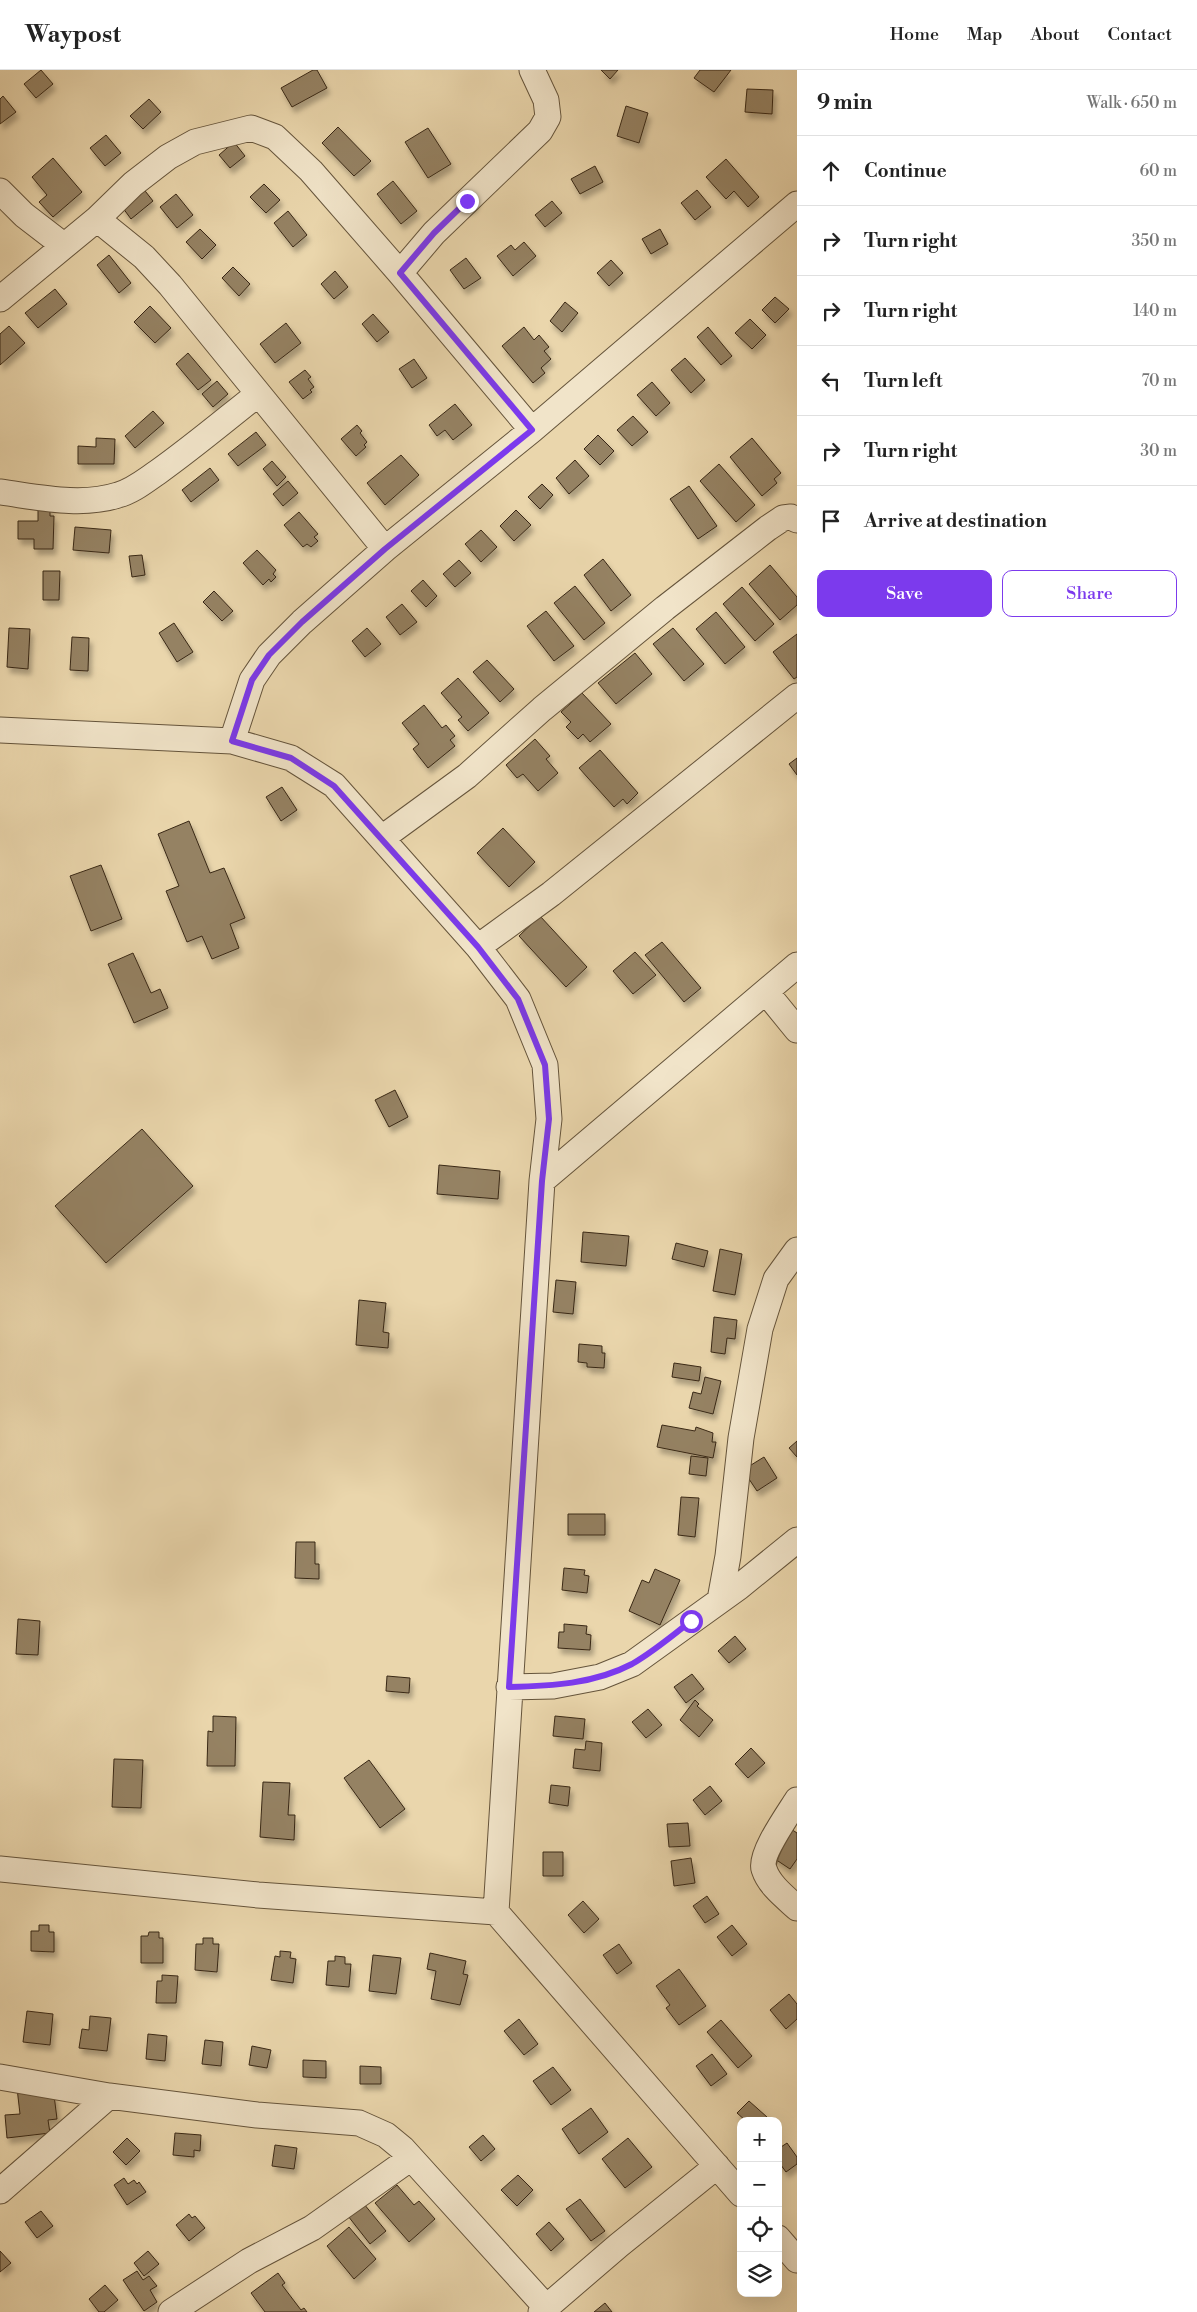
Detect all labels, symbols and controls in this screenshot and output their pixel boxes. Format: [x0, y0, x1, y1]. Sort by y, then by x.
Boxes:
text: Waypost [25, 20, 121, 50]
text: Home [890, 23, 939, 46]
text: Map [967, 23, 1003, 46]
text: About [1031, 23, 1080, 46]
text: Contact [1108, 23, 1172, 46]
text: 9 min [817, 90, 872, 116]
text: Walk · 650 m [1087, 93, 1177, 113]
icon: ahead [817, 157, 845, 185]
text: Continue [864, 159, 947, 183]
text: 60 m [1139, 161, 1177, 181]
route end [456, 190, 479, 213]
icon: right [817, 227, 845, 255]
text: Turn right [864, 229, 957, 253]
text: 350 m [1131, 231, 1177, 251]
icon: right [817, 297, 845, 325]
text: Turn right [864, 299, 957, 323]
text: 140 m [1133, 301, 1177, 321]
icon: left [817, 367, 845, 395]
text: Turn left [864, 369, 943, 393]
text: 70 m [1141, 371, 1177, 391]
icon: right [817, 437, 845, 465]
text: Turn right [864, 439, 957, 463]
text: 30 m [1140, 441, 1177, 461]
icon: arrive [817, 507, 845, 535]
text: Arrive at destination [864, 509, 1047, 533]
button: Save [817, 570, 992, 617]
button: Share [1002, 570, 1177, 617]
route start [680, 1610, 703, 1633]
map controls [737, 2117, 782, 2297]
button: + [737, 2117, 782, 2162]
button: − [737, 2162, 782, 2207]
button: locate [737, 2207, 782, 2252]
button: layers [737, 2252, 782, 2297]

